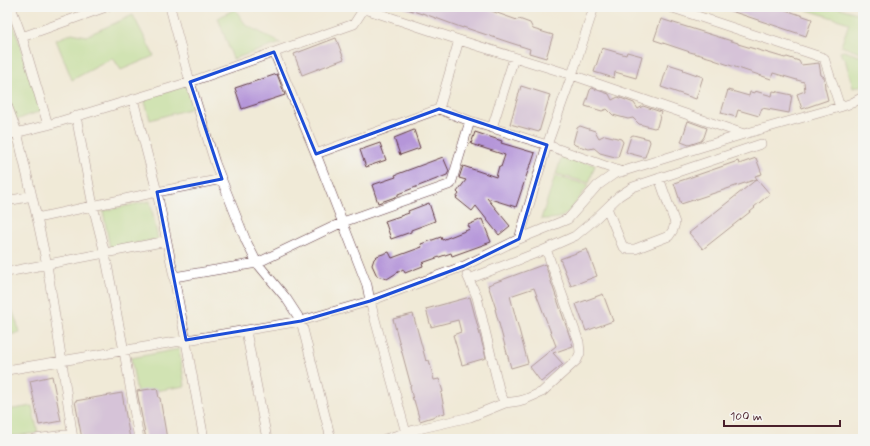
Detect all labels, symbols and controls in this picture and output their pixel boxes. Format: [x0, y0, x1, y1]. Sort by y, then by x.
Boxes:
scale bar [724, 402, 840, 428]
text: 100 m [730, 409, 762, 425]

